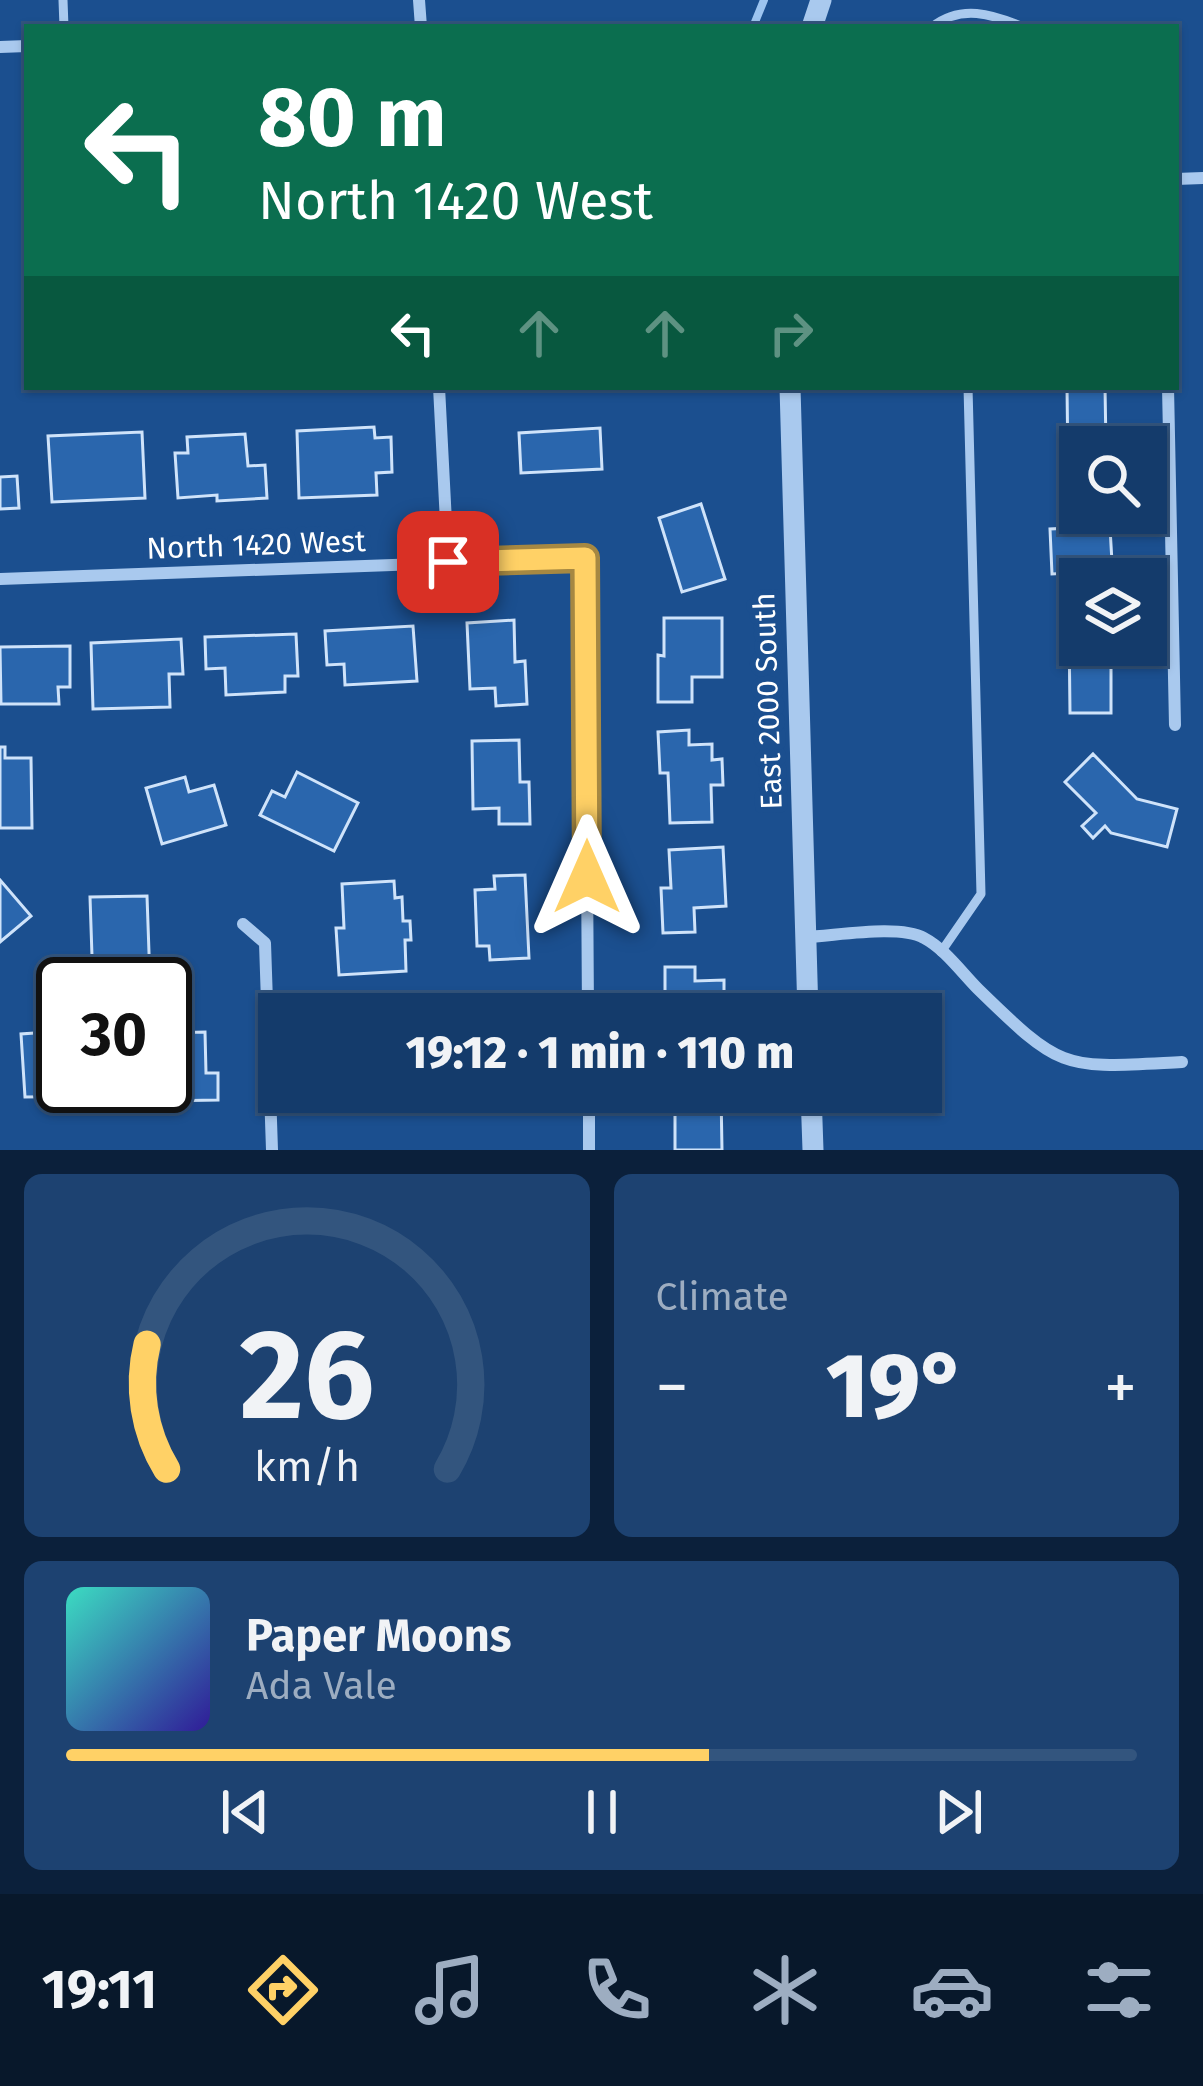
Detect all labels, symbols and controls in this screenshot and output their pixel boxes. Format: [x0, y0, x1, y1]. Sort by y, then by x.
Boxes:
text: 80 m [258, 67, 447, 168]
icon: left [60, 72, 216, 228]
text: North 1420 West [258, 169, 653, 233]
icon: left [380, 300, 446, 366]
icon: ahead [506, 300, 572, 366]
icon: ahead [632, 300, 698, 366]
icon: right [758, 300, 824, 366]
map controls [1059, 426, 1167, 666]
button: search [1059, 426, 1167, 534]
pin [397, 511, 499, 613]
street label: North 1420 West [146, 523, 366, 567]
icon: arrive [415, 529, 481, 595]
button: layers [1059, 558, 1167, 666]
street label: East 2000 South [746, 592, 790, 810]
position arrow [524, 814, 650, 940]
speed limit sign: 30 [36, 957, 192, 1113]
text: 19:12 · 1 min · 110 m [406, 1026, 794, 1080]
text: Climate [656, 1274, 789, 1320]
text: 26 [239, 1301, 374, 1451]
text: 19° [826, 1333, 967, 1441]
text: − [656, 1348, 689, 1427]
text: + [1104, 1348, 1137, 1427]
text: km/h [254, 1440, 360, 1491]
text: Paper Moons [246, 1609, 511, 1663]
text: Ada Vale [246, 1663, 397, 1709]
icon: previous [212, 1779, 278, 1845]
icon: pause [569, 1779, 635, 1845]
icon: next [926, 1779, 992, 1845]
icon: directions [241, 1948, 325, 2032]
icon: music [408, 1948, 492, 2032]
icon: phone [575, 1948, 659, 2032]
icon: climate [743, 1948, 827, 2032]
icon: car [910, 1948, 994, 2032]
icon: filters [1077, 1948, 1161, 2032]
text: 19:11 [42, 1958, 157, 2022]

